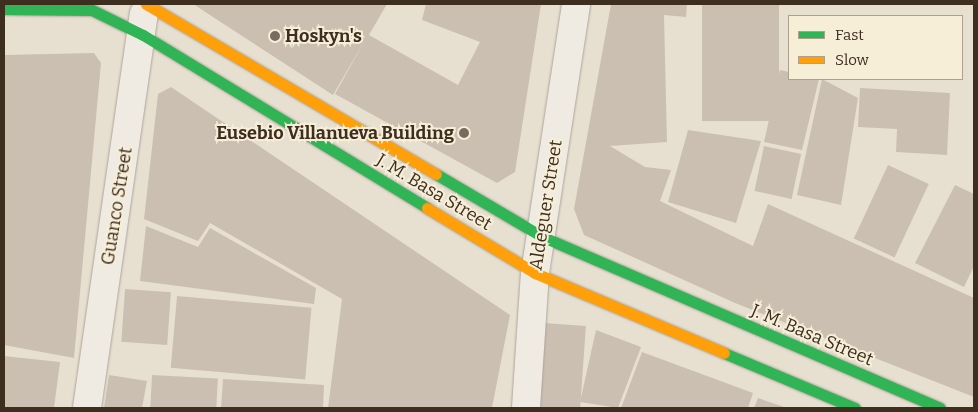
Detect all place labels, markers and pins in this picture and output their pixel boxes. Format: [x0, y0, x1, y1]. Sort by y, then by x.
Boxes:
place label: Hoskyn's [285, 25, 362, 47]
marker: Hoskyn's [269, 30, 281, 42]
place label: Eusebio Villanueva Building [216, 122, 454, 144]
marker: Eusebio Villanueva Building [458, 127, 470, 139]

